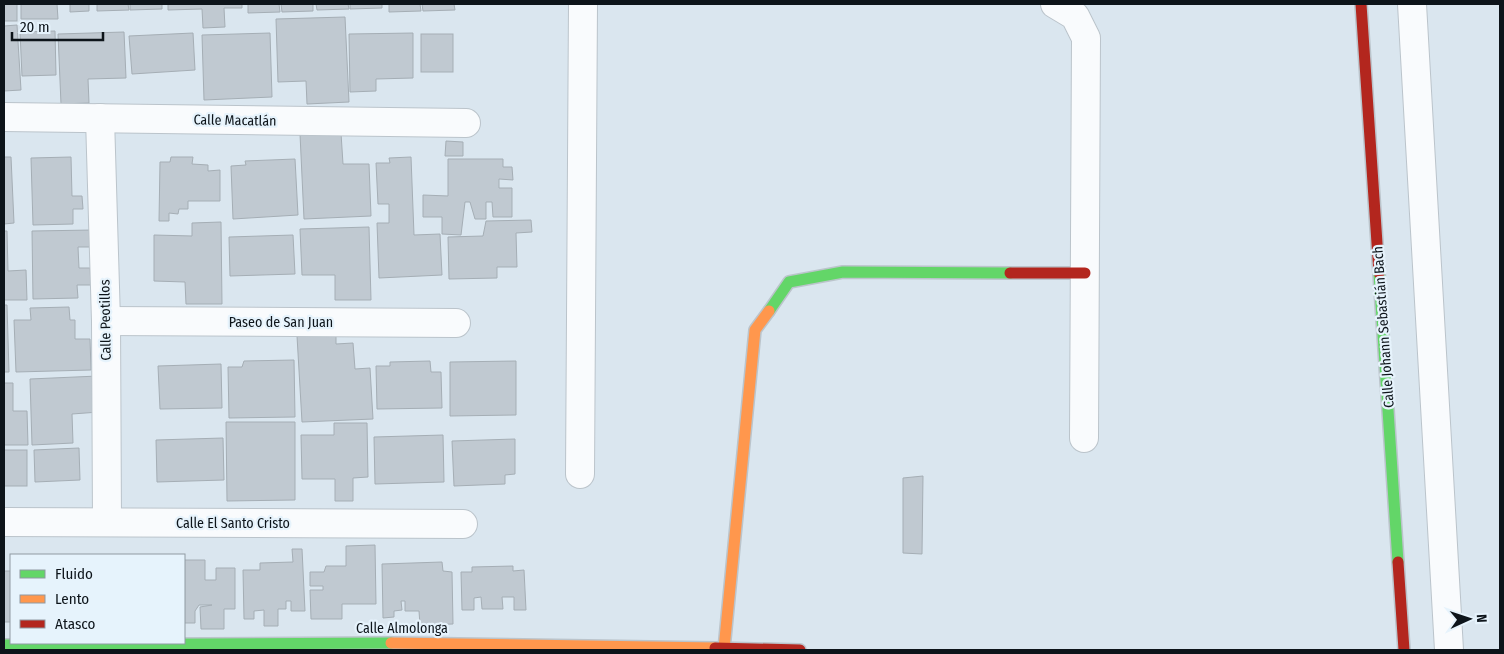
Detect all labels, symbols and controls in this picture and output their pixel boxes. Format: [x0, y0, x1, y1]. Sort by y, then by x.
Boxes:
scale bar [12, 10, 104, 42]
text: 20 m [20, 18, 50, 36]
street label: Calle Macatlán [193, 111, 277, 130]
street label: Calle Johann Sebastián Bach [1369, 245, 1398, 408]
street label: Calle Peotillos [96, 279, 115, 361]
street label: Paseo de San Juan [229, 314, 333, 331]
street label: Calle El Santo Cristo [176, 515, 290, 532]
legend [10, 554, 185, 644]
text: Fluido [55, 565, 93, 583]
text: Lento [55, 590, 89, 608]
north arrow [1444, 594, 1494, 644]
text: N [1473, 614, 1490, 623]
text: Atasco [55, 615, 95, 633]
street label: Calle Almolonga [356, 620, 448, 637]

